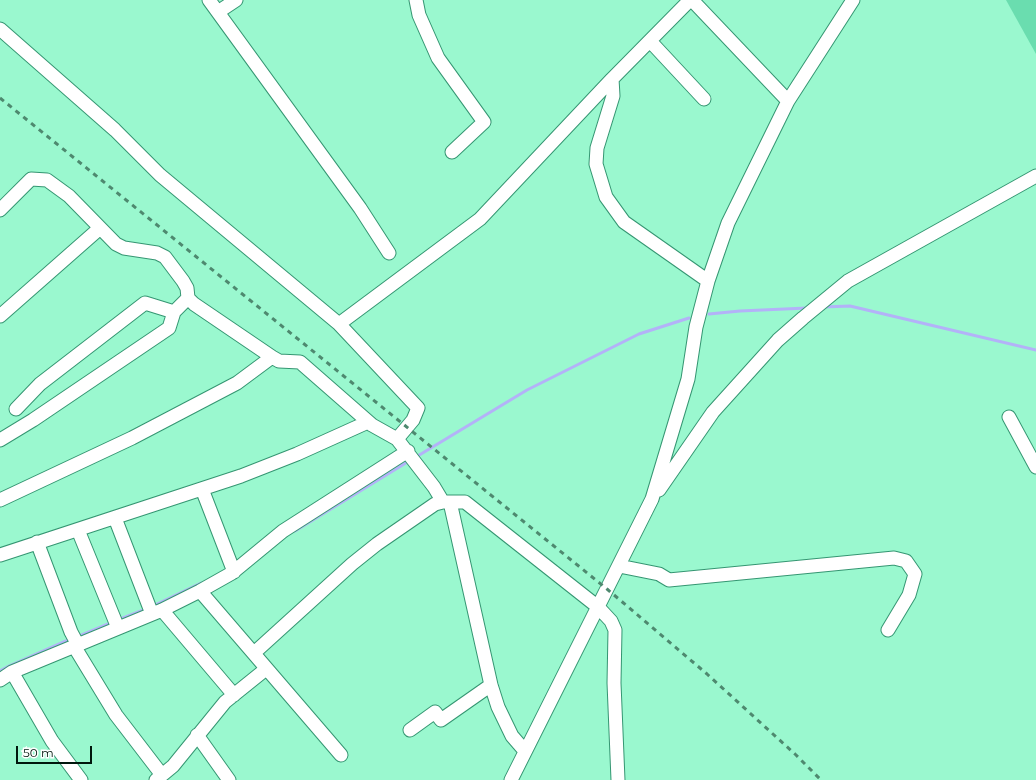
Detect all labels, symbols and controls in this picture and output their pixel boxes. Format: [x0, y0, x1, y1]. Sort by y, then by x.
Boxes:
scale bar [18, 738, 94, 764]
text: 50 m [23, 745, 54, 760]

